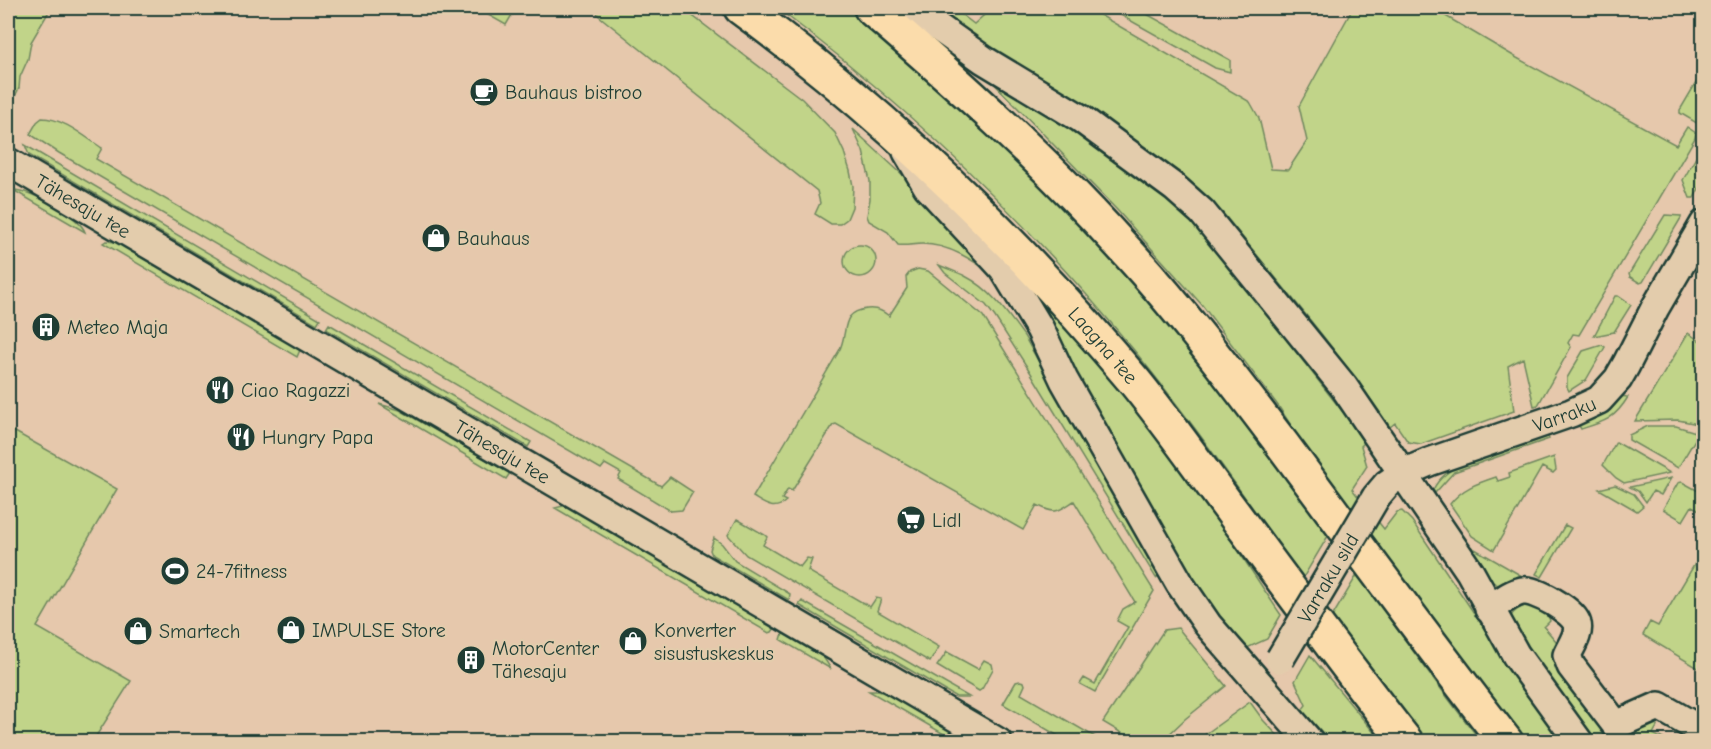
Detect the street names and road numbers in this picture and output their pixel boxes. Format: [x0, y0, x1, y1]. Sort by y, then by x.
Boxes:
street label: Tähesaju tee [31, 169, 135, 243]
street label: Laagna tee [1064, 302, 1143, 388]
street label: Varraku [1530, 392, 1599, 437]
street label: Tähesaju tee [451, 415, 554, 489]
street label: Varraku sild [1292, 529, 1363, 627]

